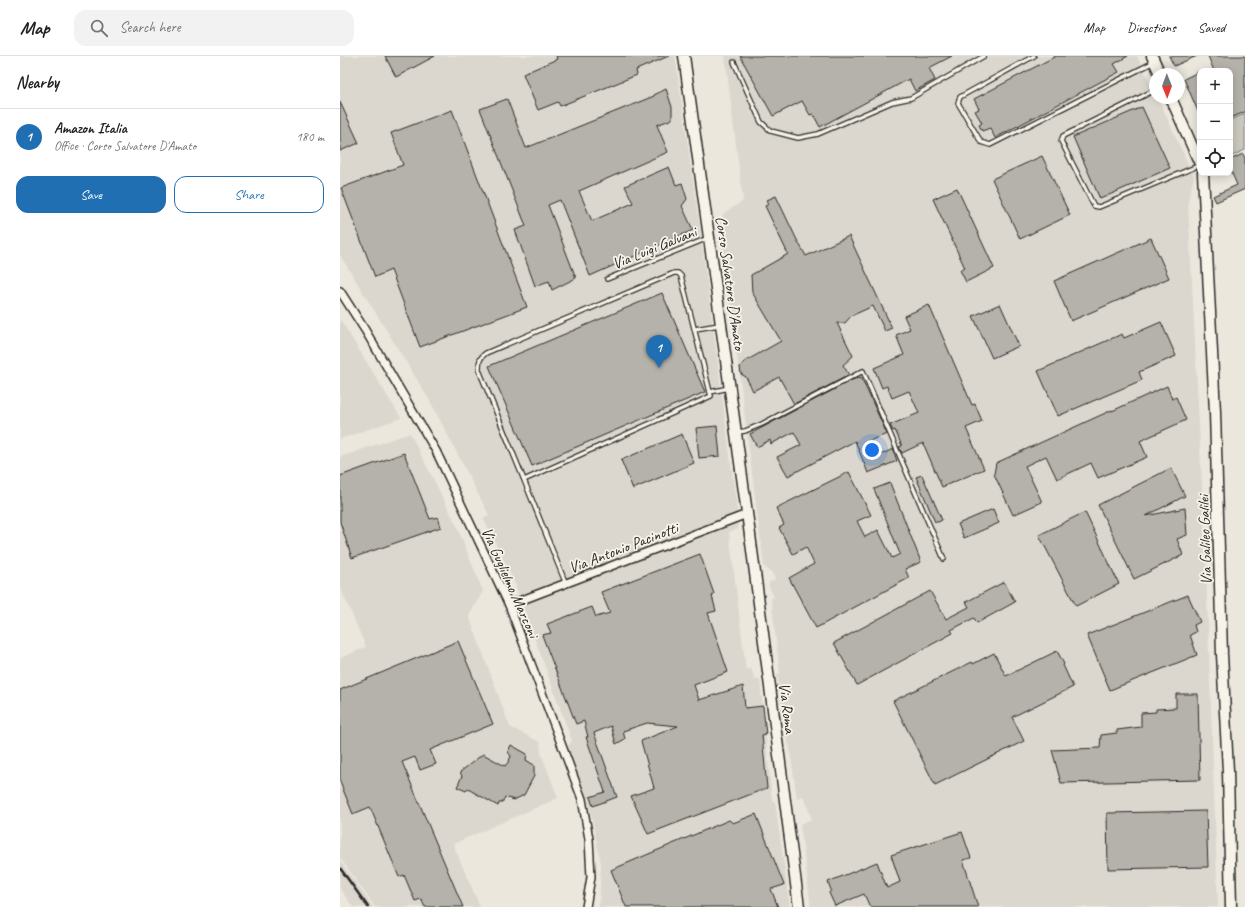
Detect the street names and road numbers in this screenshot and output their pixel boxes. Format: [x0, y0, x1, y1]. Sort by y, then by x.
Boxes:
street label: Corso Salvatore D'Amato [711, 215, 750, 354]
street label: Via Luigi Galvani [609, 221, 701, 274]
street label: Via Galileo Galilei [1193, 493, 1217, 585]
street label: Via Antonio Pacinotti [566, 517, 683, 578]
street label: Via Guglielmo Marconi [477, 524, 544, 643]
street label: Via Roma [774, 682, 800, 735]

